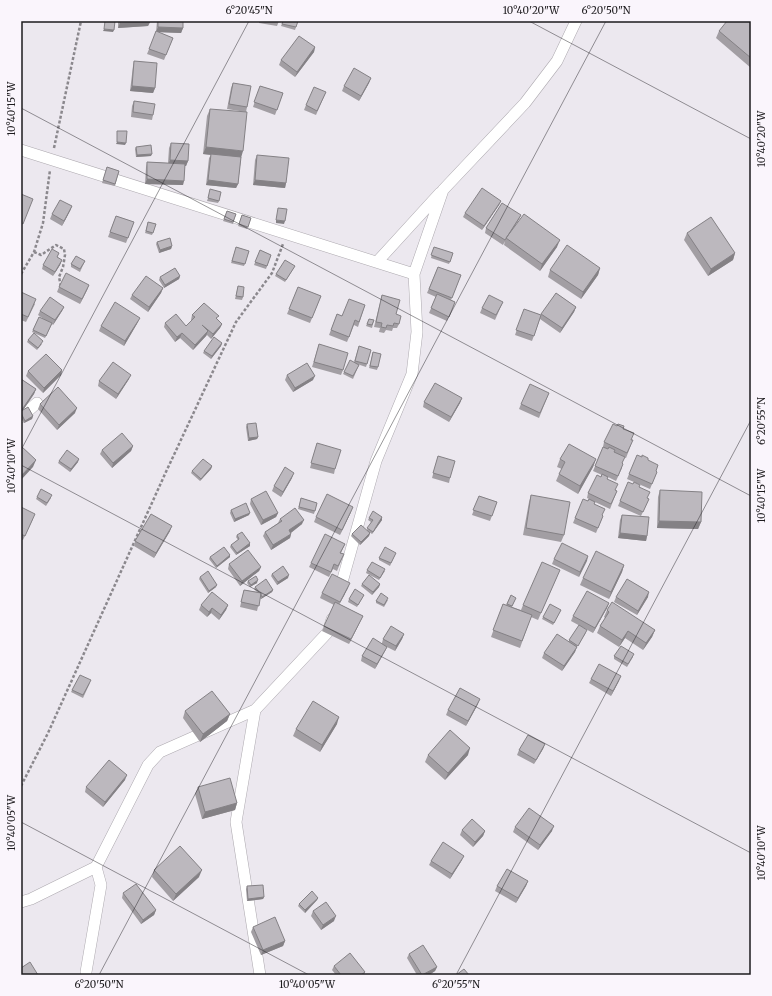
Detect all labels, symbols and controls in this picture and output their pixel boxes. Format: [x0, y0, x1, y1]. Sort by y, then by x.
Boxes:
text: 6°20'45"N [225, 4, 273, 17]
text: 10°40'20"W [503, 4, 560, 17]
text: 6°20'50"N [581, 4, 631, 17]
text: 10°40'15"W [5, 81, 18, 136]
text: 10°40'20"W [755, 110, 768, 167]
text: 6°20'55"N [755, 397, 768, 445]
text: 10°40'10"W [5, 438, 18, 493]
text: 10°40'15"W [755, 468, 768, 523]
text: 10°40'05"W [5, 794, 18, 851]
text: 10°40'10"W [755, 825, 768, 880]
text: 6°20'50"N [74, 978, 124, 991]
text: 10°40'05"W [279, 978, 336, 991]
text: 6°20'55"N [432, 978, 480, 991]

